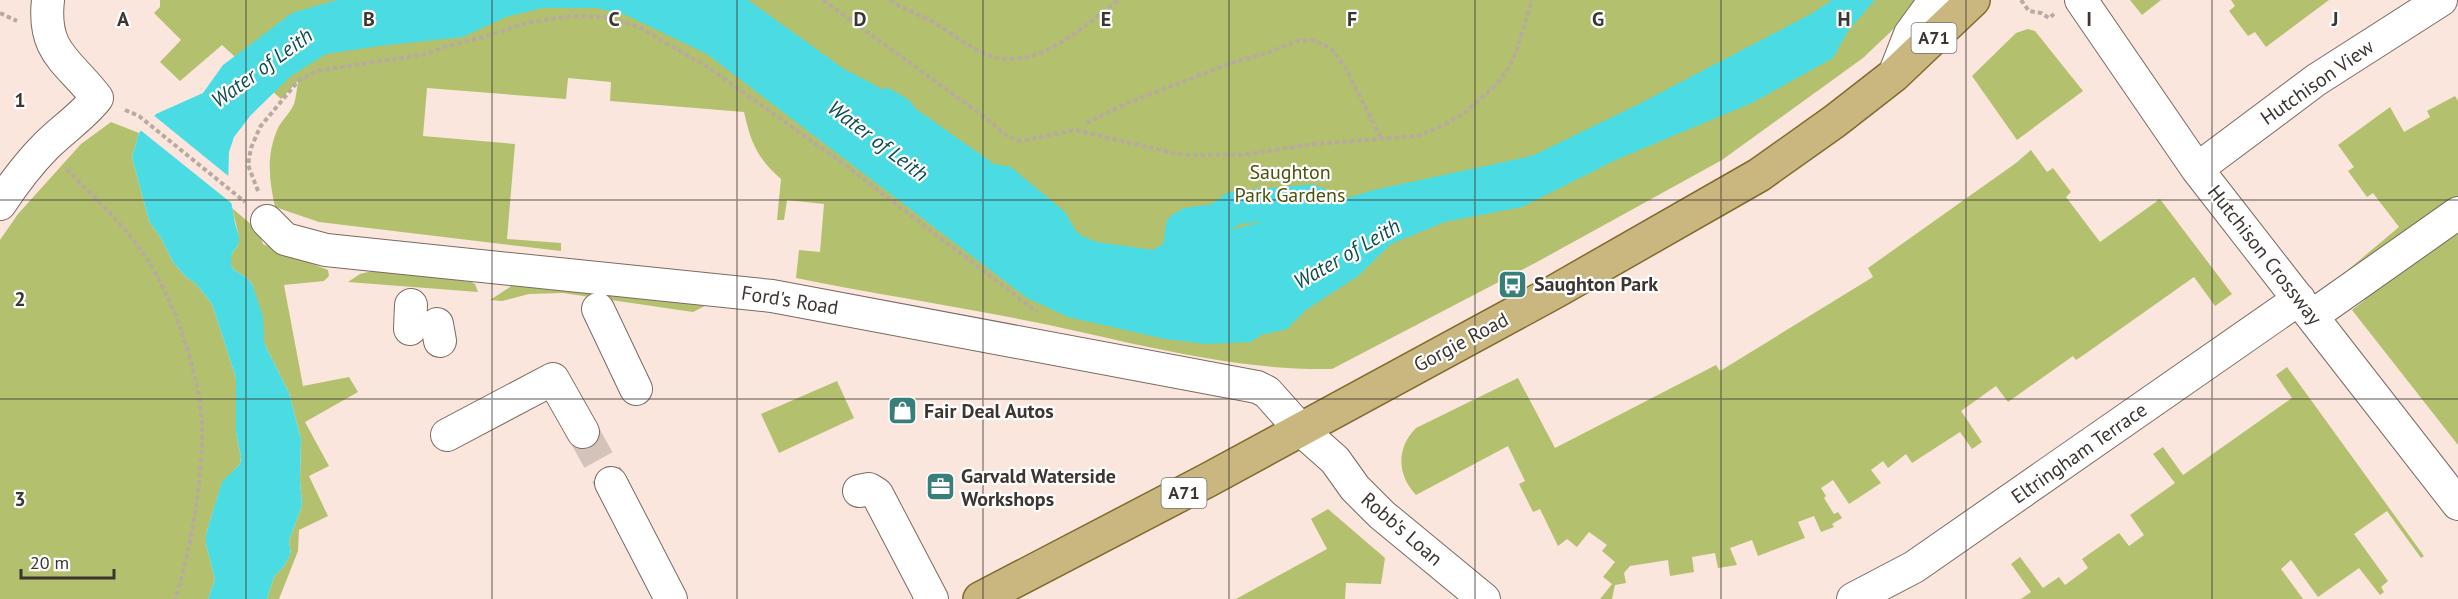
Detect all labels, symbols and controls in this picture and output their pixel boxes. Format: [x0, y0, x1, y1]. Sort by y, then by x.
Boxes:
text: A [117, 6, 130, 32]
text: B [363, 6, 375, 32]
text: C [608, 6, 620, 32]
text: D [854, 6, 867, 32]
text: E [1101, 6, 1111, 32]
text: F [1347, 6, 1357, 32]
text: G [1592, 6, 1604, 32]
text: H [1837, 6, 1851, 32]
text: I [2086, 6, 2092, 32]
text: J [2331, 6, 2338, 32]
water label: Water of Leith [206, 22, 318, 113]
road number: A71 [1912, 23, 1956, 53]
street label: Hutchison View [2255, 33, 2379, 131]
text: 1 [14, 87, 26, 113]
water label: Water of Leith [823, 94, 934, 187]
park label: Saughton Park Gardens [1235, 159, 1345, 208]
street label: Hutchison Crossway [2202, 180, 2328, 331]
water label: Water of Leith [1289, 212, 1405, 295]
bus stop icon: Saughton Park [1497, 268, 1529, 300]
place label: Saughton Park [1534, 271, 1658, 297]
street label: Ford's Road [740, 280, 840, 320]
text: 2 [14, 286, 26, 312]
street label: Gorgie Road [1409, 306, 1513, 378]
shop icon: Fair Deal Autos [887, 395, 919, 427]
street label: Eltringham Terrace [2006, 396, 2152, 510]
place label: Fair Deal Autos [924, 398, 1054, 424]
place label: Garvald Waterside Workshops [961, 463, 1116, 512]
office icon: Garvald Waterside Workshops [924, 471, 956, 503]
road number: A71 [1162, 478, 1206, 508]
text: 3 [14, 486, 26, 512]
street label: Robb's Loan [1356, 486, 1448, 572]
scale bar [21, 542, 114, 580]
text: 20 m [30, 551, 69, 574]

